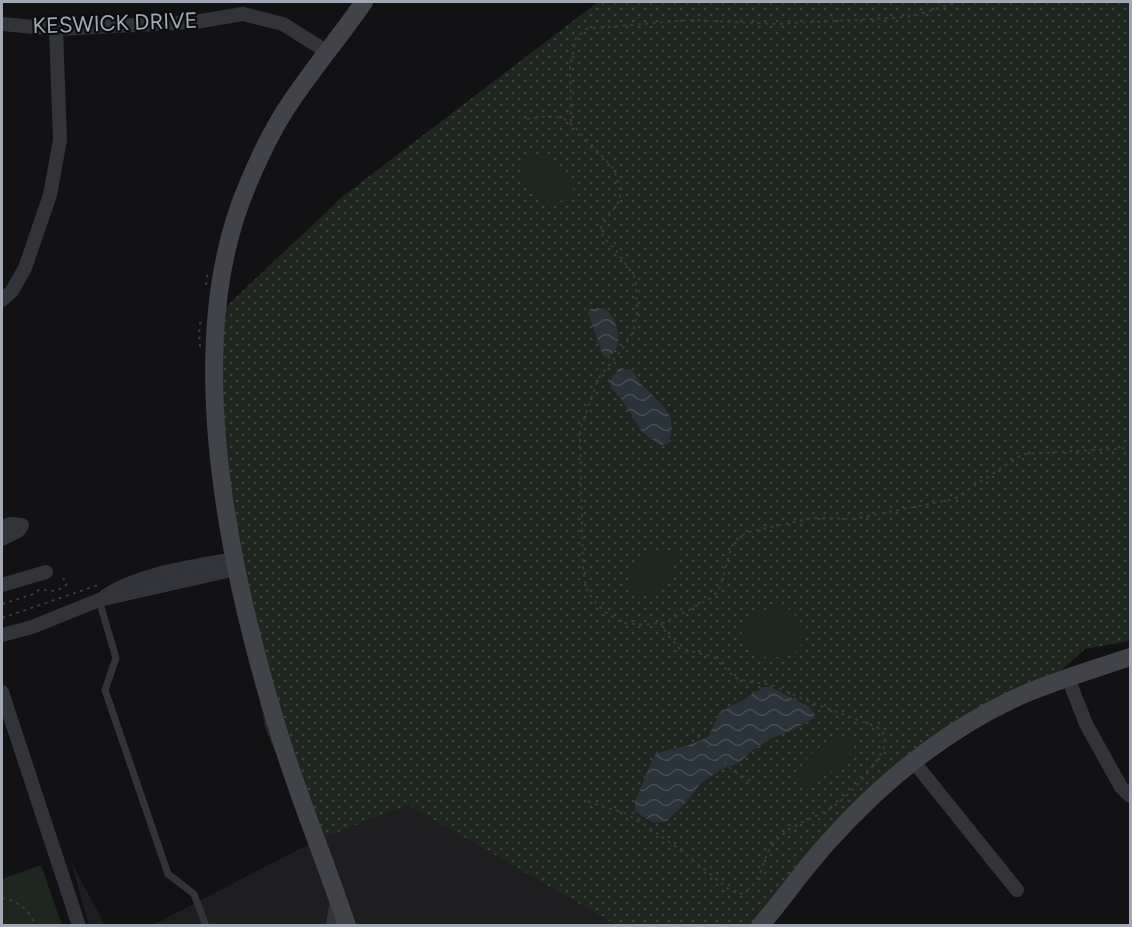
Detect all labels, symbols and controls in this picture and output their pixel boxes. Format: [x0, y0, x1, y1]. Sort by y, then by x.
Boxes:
street label: KESWICK DRIVE [32, 7, 198, 39]

